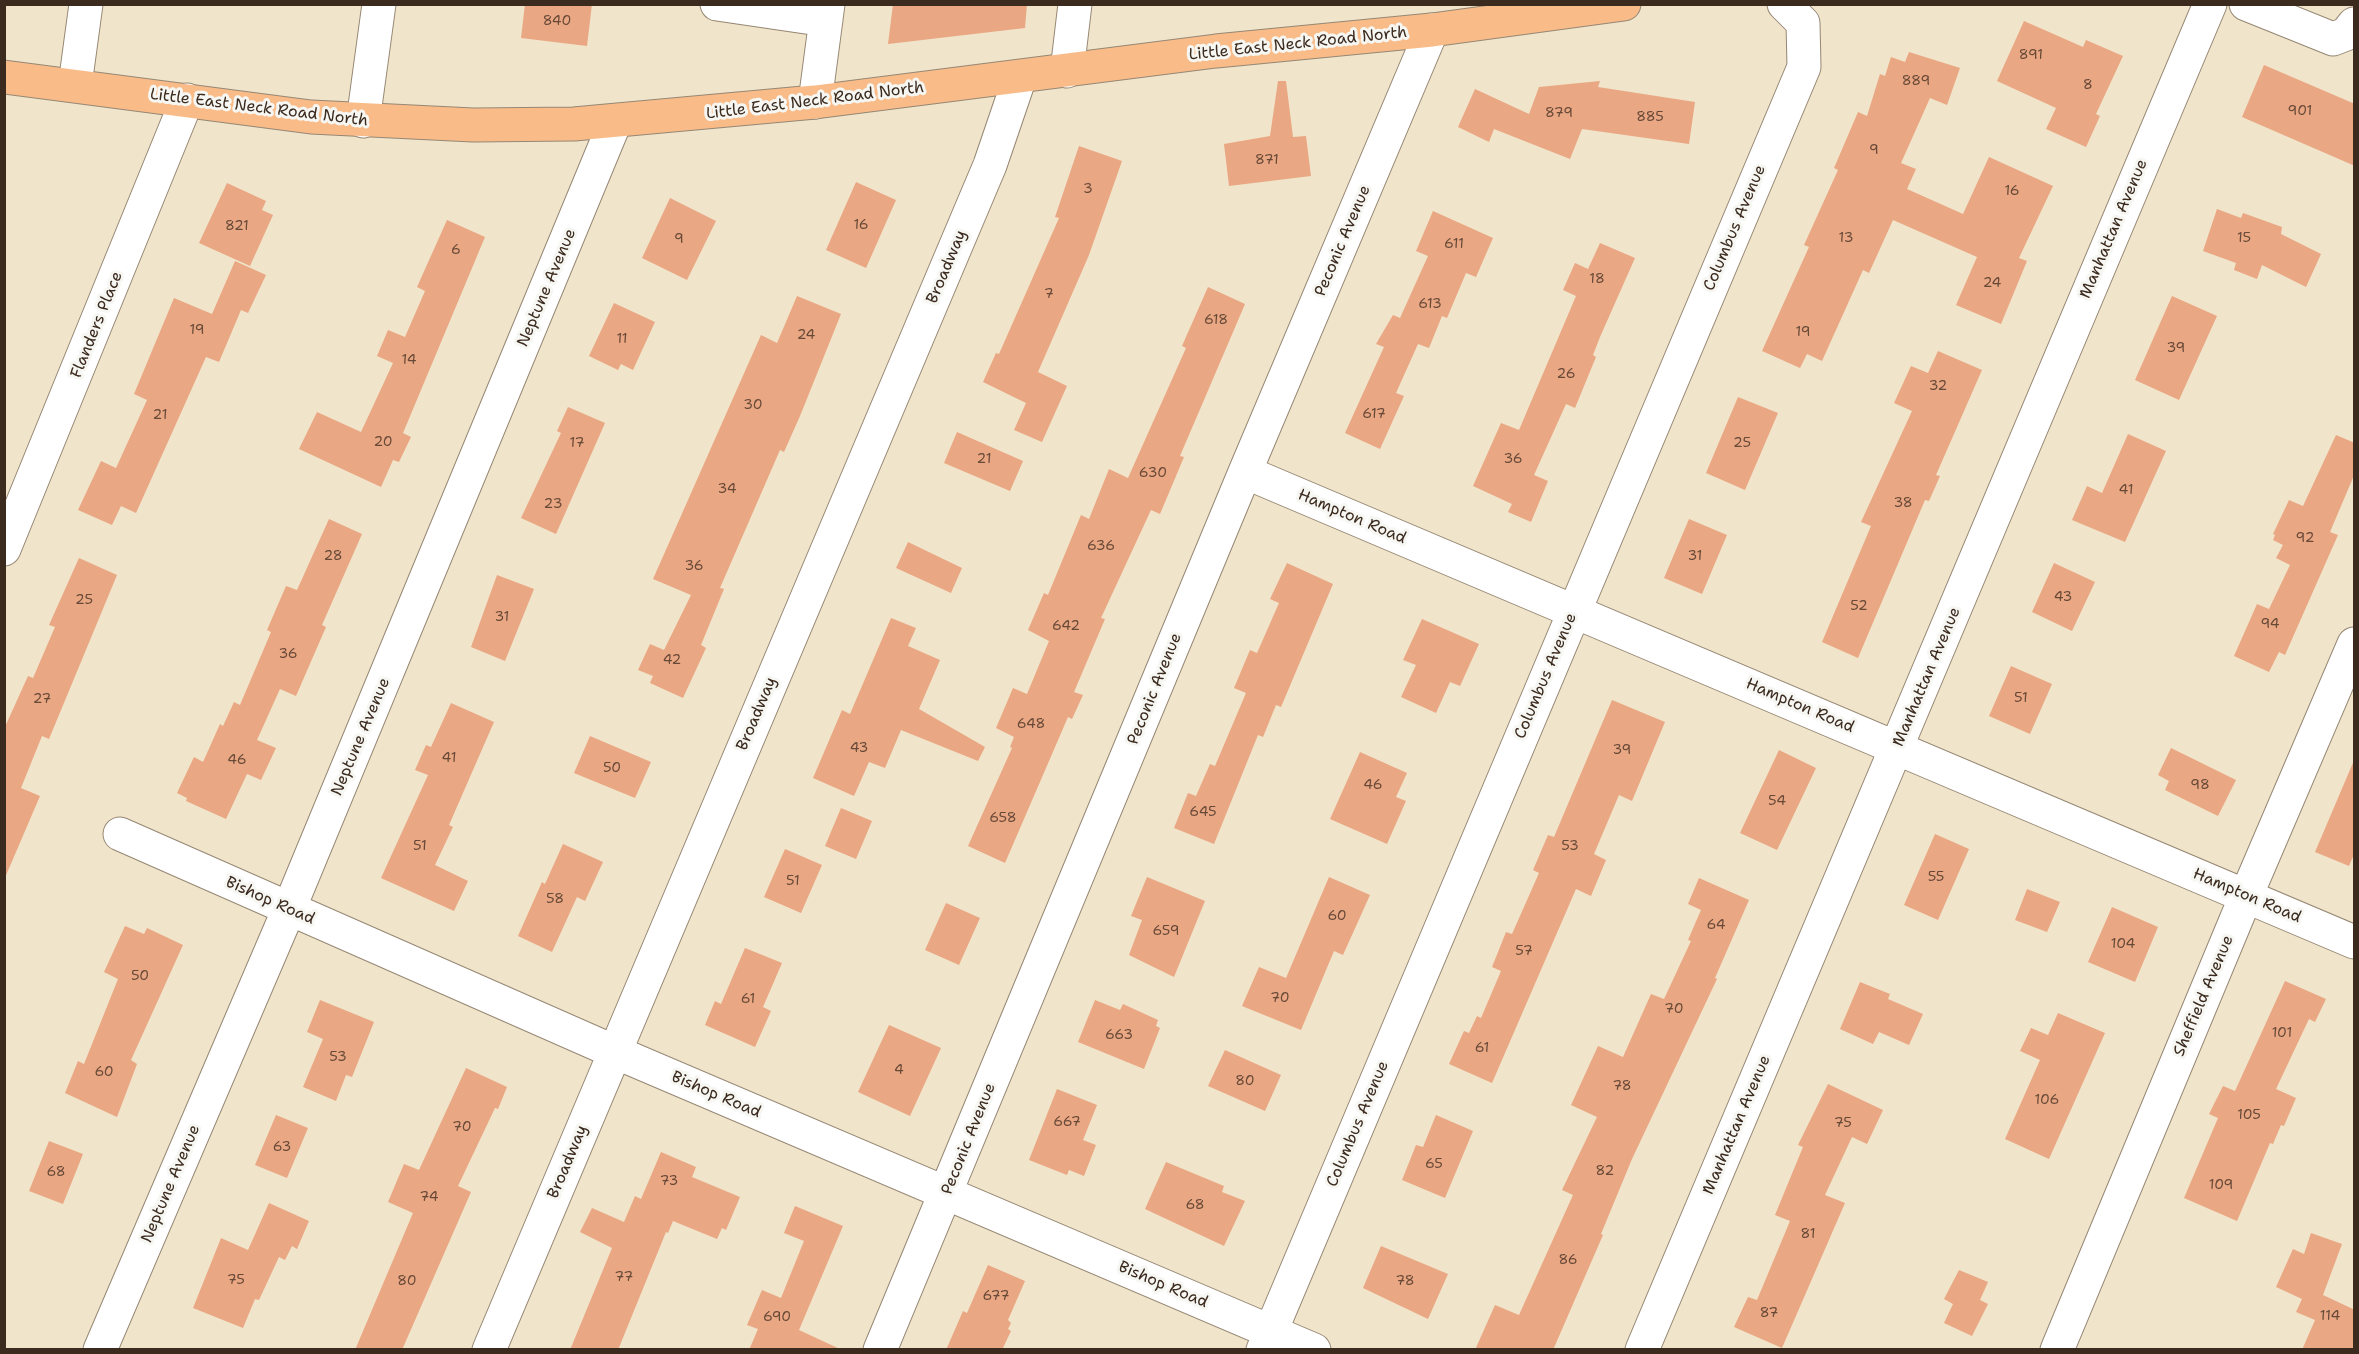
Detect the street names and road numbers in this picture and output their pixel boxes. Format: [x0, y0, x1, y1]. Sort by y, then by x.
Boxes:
street label: Little East Neck Road North [1188, 23, 1408, 65]
street label: Little East Neck Road North [705, 78, 925, 124]
street label: Little East Neck Road North [149, 85, 369, 131]
street label: Manhattan Avenue [2076, 156, 2152, 302]
street label: Columbus Avenue [1700, 162, 1770, 294]
street label: Peconic Avenue [1311, 183, 1375, 299]
street label: Neptune Avenue [513, 226, 581, 350]
street label: Broadway [923, 227, 971, 307]
street label: Flanders Place [67, 269, 127, 381]
street label: Hampton Road [1295, 486, 1409, 548]
street label: Manhattan Avenue [1889, 604, 1965, 750]
street label: Columbus Avenue [1511, 610, 1581, 742]
street label: Peconic Avenue [1124, 630, 1186, 748]
street label: Broadway [733, 674, 781, 754]
street label: Neptune Avenue [327, 675, 395, 799]
street label: Hampton Road [1743, 675, 1857, 737]
street label: Hampton Road [2190, 865, 2304, 927]
street label: Bishop Road [222, 873, 318, 929]
street label: Sheffield Avenue [2170, 933, 2238, 1059]
street label: Manhattan Avenue [1699, 1052, 1775, 1198]
street label: Columbus Avenue [1323, 1058, 1393, 1190]
street label: Bishop Road [668, 1068, 764, 1122]
street label: Peconic Avenue [938, 1080, 1000, 1198]
street label: Neptune Avenue [137, 1122, 205, 1246]
street label: Broadway [544, 1122, 592, 1202]
street label: Bishop Road [1115, 1258, 1211, 1312]

